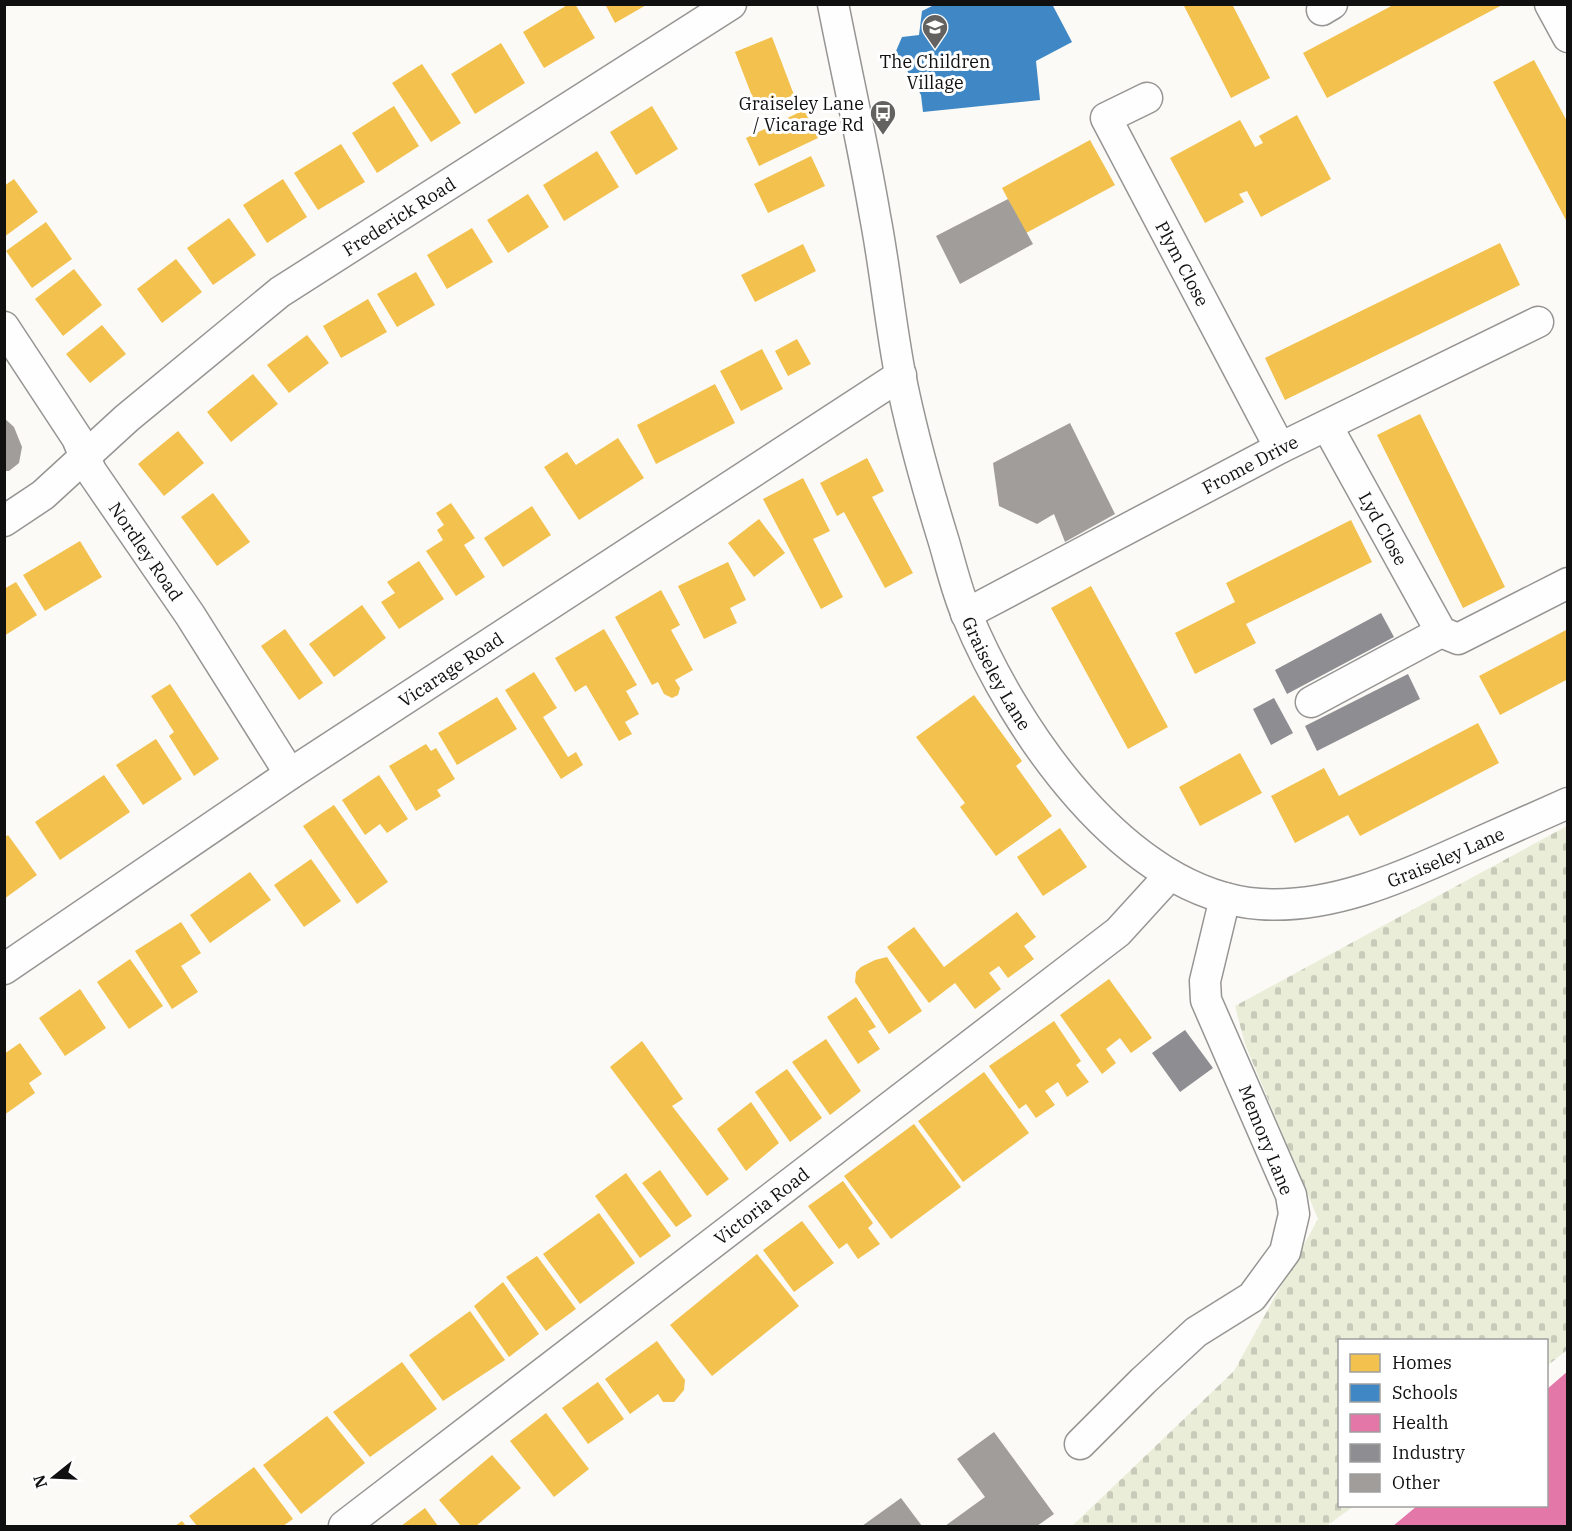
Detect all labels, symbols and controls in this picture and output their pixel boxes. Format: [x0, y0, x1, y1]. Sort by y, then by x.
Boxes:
school or university icon: The Children Village [920, 12, 950, 50]
place label: The Children Village [880, 50, 990, 94]
place label: Graiseley Lane / Vicarage Rd [739, 92, 864, 136]
bus stop icon: Graiseley Lane / Vicarage Rd [868, 98, 898, 136]
street label: Frederick Road [338, 171, 460, 261]
street label: Plym Close [1151, 217, 1215, 310]
street label: Frome Drive [1198, 430, 1302, 499]
street label: Lyd Close [1354, 488, 1413, 569]
street label: Nordley Road [104, 497, 188, 605]
street label: Graiseley Lane [957, 613, 1037, 734]
street label: Vicarage Road [394, 626, 507, 712]
street label: Graiseley Lane [1384, 821, 1508, 892]
street label: Memory Lane [1233, 1082, 1299, 1198]
street label: Victoria Road [709, 1162, 813, 1249]
legend [1338, 1339, 1548, 1507]
text: Homes [1392, 1351, 1452, 1374]
text: Schools [1392, 1381, 1458, 1404]
text: Health [1392, 1411, 1449, 1434]
text: Industry [1392, 1441, 1465, 1464]
north arrow [24, 1447, 84, 1507]
text: Other [1392, 1471, 1440, 1494]
text: N [28, 1473, 51, 1491]

